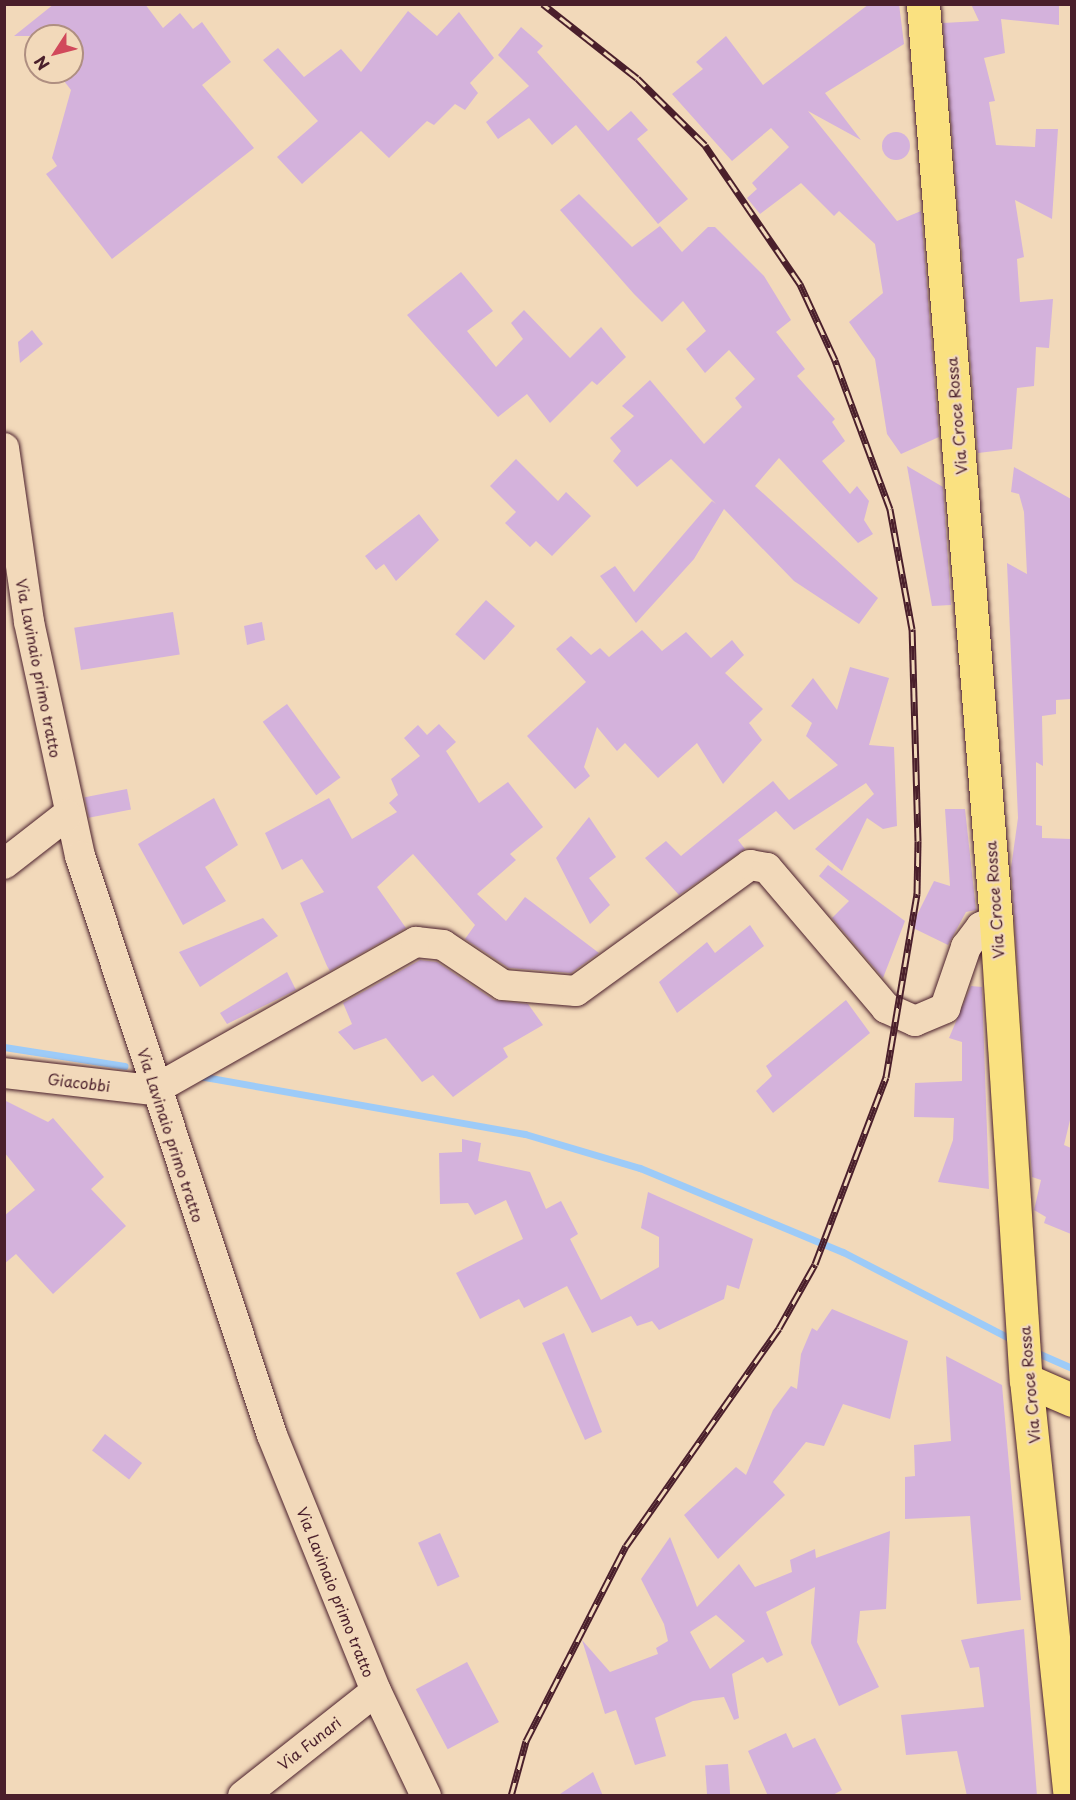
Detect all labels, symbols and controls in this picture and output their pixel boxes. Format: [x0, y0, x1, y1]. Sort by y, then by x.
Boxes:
north arrow [24, 24, 84, 84]
text: N [28, 51, 54, 76]
street label: Via Croce Rossa [942, 357, 970, 475]
street label: Via Lavinaio primo tratto [13, 578, 65, 758]
street label: Via Croce Rossa [981, 841, 1007, 959]
street label: Via Lavinaio primo tratto [135, 1046, 207, 1224]
street label: Giacobbi [47, 1069, 111, 1095]
street label: Via Croce Rossa [1015, 1326, 1043, 1444]
street label: Via Lavinaio primo tratto [294, 1505, 378, 1679]
street label: Via Funari [274, 1713, 344, 1773]

